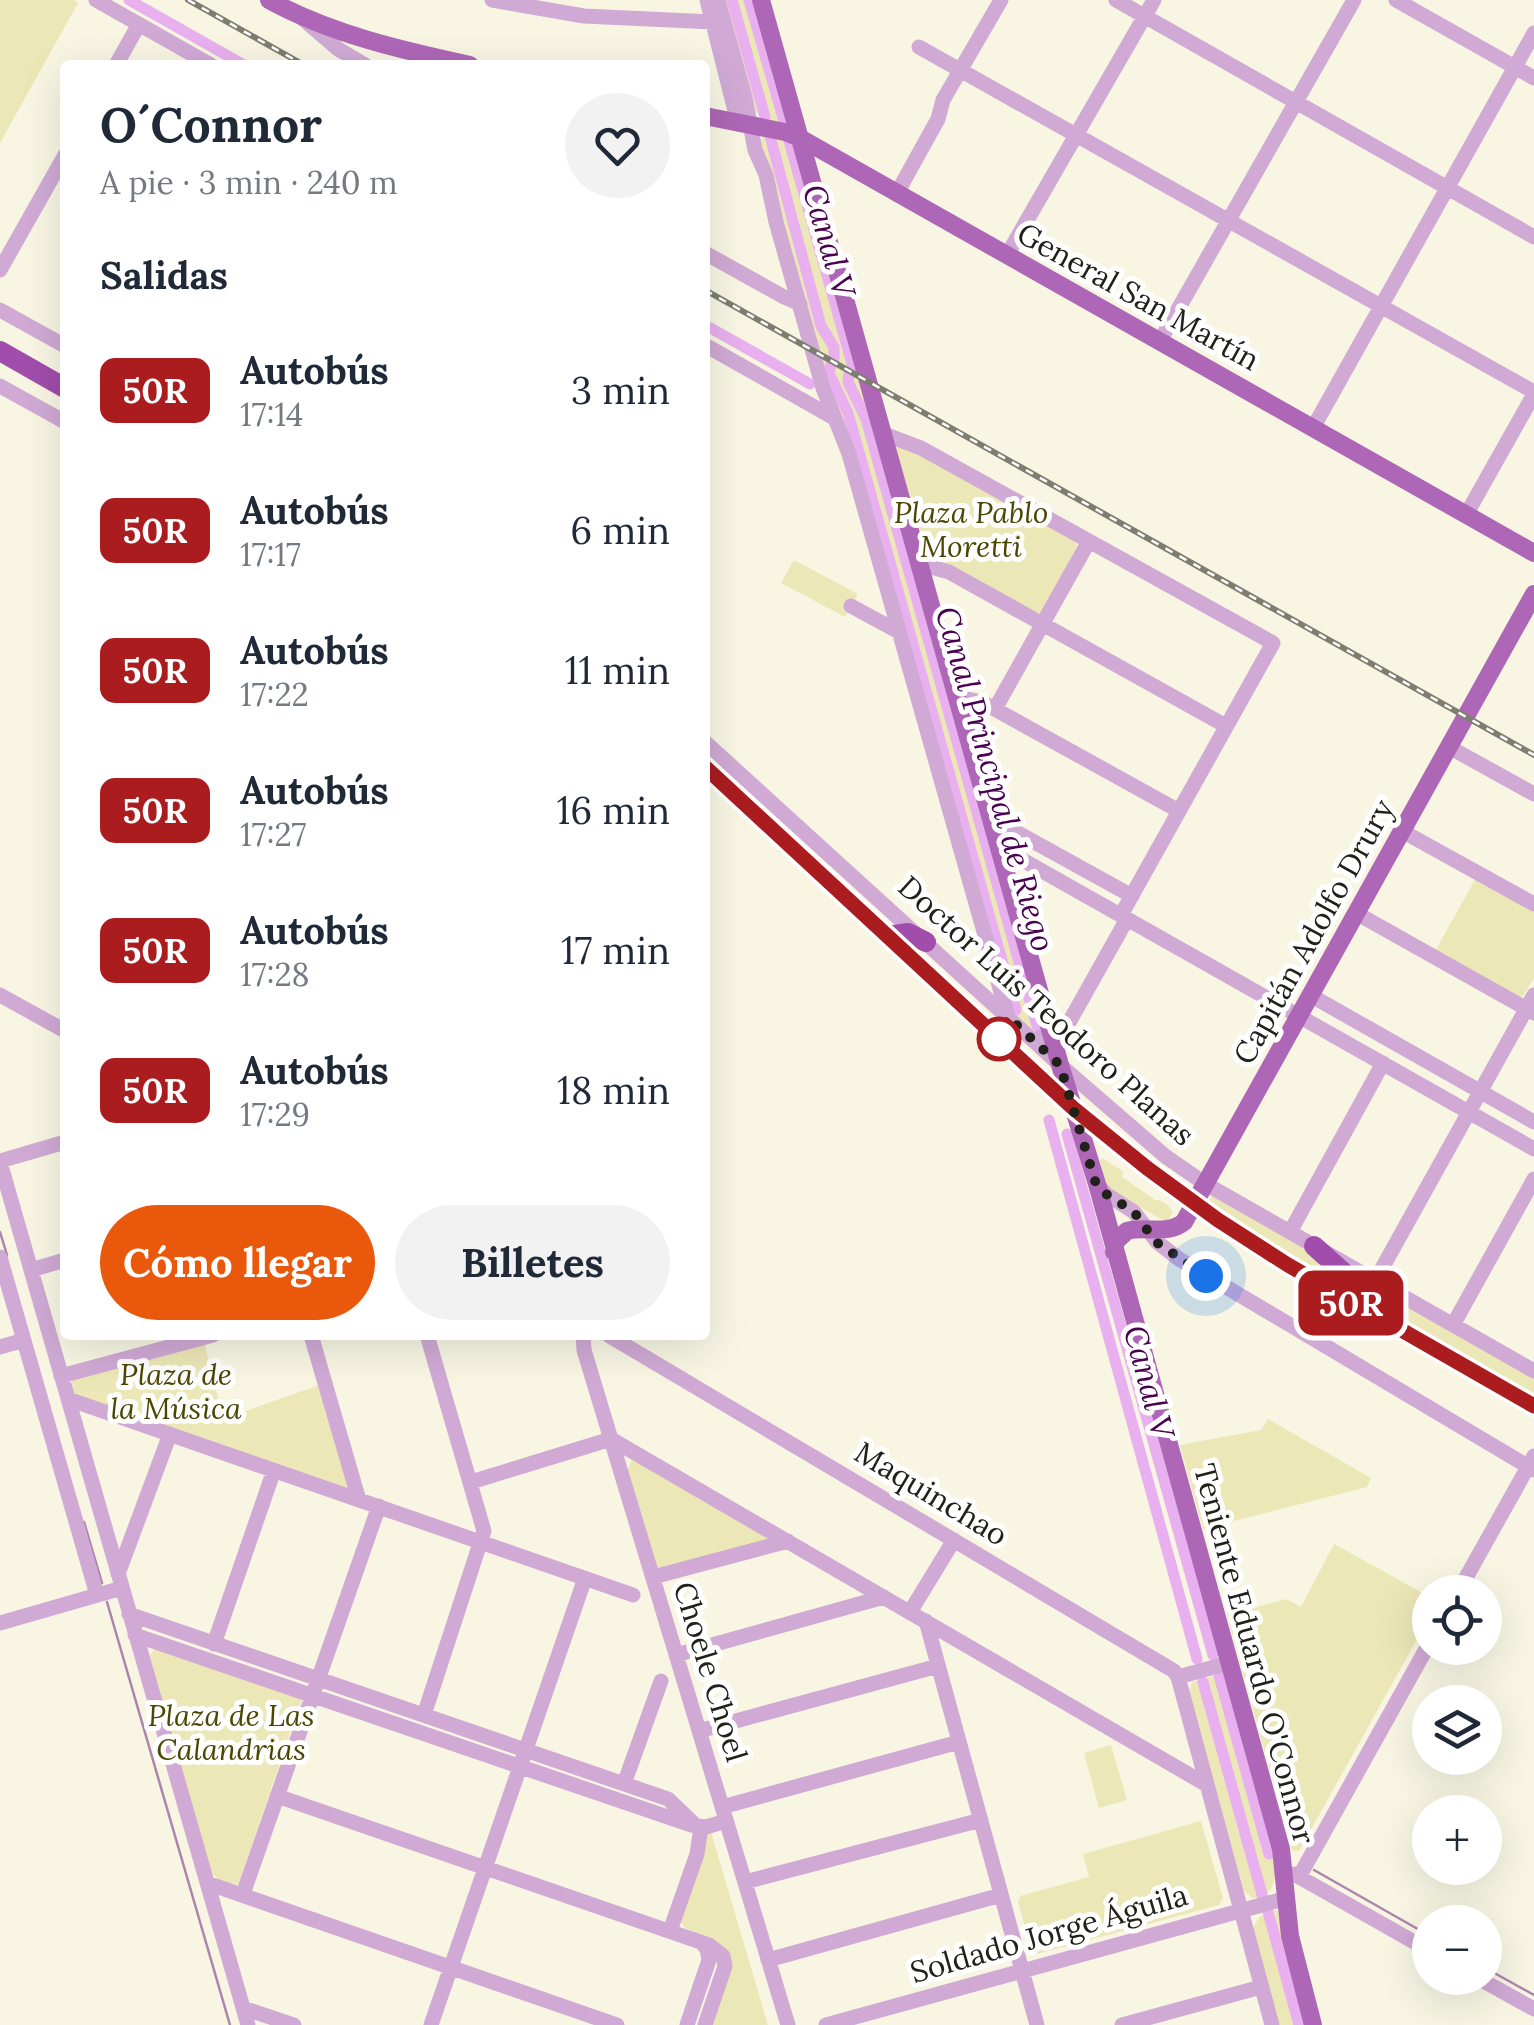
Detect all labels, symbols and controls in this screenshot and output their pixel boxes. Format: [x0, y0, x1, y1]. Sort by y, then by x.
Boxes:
button: heart [565, 93, 670, 198]
text: O´Connor [100, 94, 322, 155]
text: A pie · 3 min · 240 m [100, 162, 398, 203]
water label: Canal V [794, 180, 866, 304]
street label: General San Martín [1011, 214, 1266, 378]
text: Salidas [100, 251, 228, 299]
text: Autobús [240, 346, 389, 394]
text: 3 min [571, 366, 670, 414]
text: 50R [122, 368, 188, 413]
text: 17:14 [240, 394, 303, 435]
text: Autobús [240, 486, 389, 534]
park label: Plaza Pablo Moretti [894, 493, 1048, 565]
text: 6 min [570, 506, 670, 554]
text: 50R [122, 508, 188, 553]
text: 17:17 [240, 534, 301, 575]
water label: Canal Principal de Riego [927, 602, 1064, 956]
text: Autobús [240, 626, 389, 674]
text: 11 min [565, 646, 670, 694]
text: 50R [122, 648, 188, 693]
text: 17:22 [240, 674, 309, 715]
text: Autobús [240, 766, 389, 814]
text: 16 min [556, 786, 670, 834]
text: 50R [122, 788, 188, 833]
street label: Capitán Adolfo Drury [1225, 792, 1403, 1071]
text: 17:27 [240, 814, 306, 855]
street label: Doctor Luis Teodoro Planas [891, 867, 1203, 1153]
text: Autobús [240, 906, 389, 954]
text: 17 min [561, 926, 670, 974]
text: 50R [122, 928, 188, 973]
text: 17:28 [240, 954, 310, 995]
unlabelled marker [978, 1018, 1020, 1060]
text: Autobús [240, 1046, 389, 1094]
text: 18 min [557, 1066, 670, 1114]
text: 50R [122, 1068, 188, 1113]
text: 17:29 [240, 1094, 310, 1135]
button: Cómo llegar [100, 1205, 375, 1320]
button: Billetes [395, 1205, 670, 1320]
your location [1181, 1251, 1231, 1301]
line badge: 50R [1294, 1270, 1408, 1336]
text: 50R [1318, 1281, 1384, 1326]
water label: Canal V [1115, 1321, 1185, 1445]
park label: Plaza de la Música [110, 1355, 242, 1427]
street label: Maquinchao [848, 1433, 1015, 1554]
street label: Teniente Eduardo O'Connor [1186, 1459, 1324, 1848]
map controls [1412, 1575, 1502, 1995]
button: locate [1412, 1575, 1502, 1665]
street label: Choele Choel [666, 1577, 756, 1766]
button: layers [1412, 1685, 1502, 1775]
park label: Plaza de Las Calandrias [148, 1696, 314, 1768]
button: + [1412, 1795, 1502, 1885]
street label: Soldado Jorge Águila [906, 1875, 1192, 1992]
button: − [1412, 1905, 1502, 1995]

